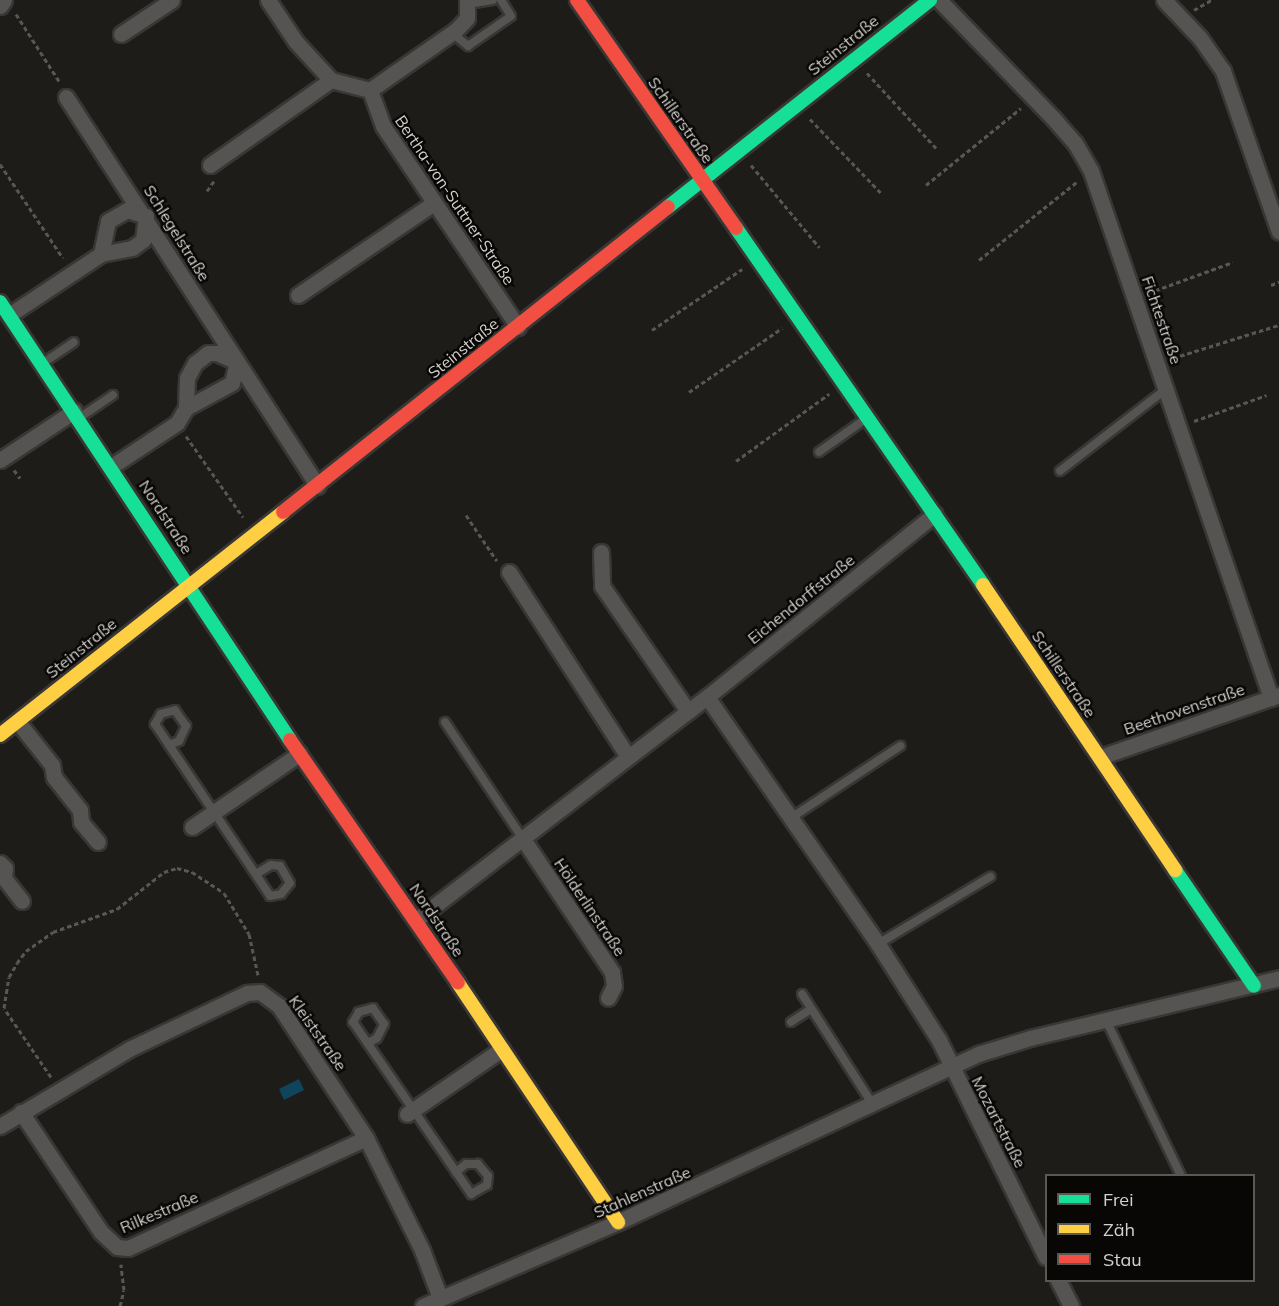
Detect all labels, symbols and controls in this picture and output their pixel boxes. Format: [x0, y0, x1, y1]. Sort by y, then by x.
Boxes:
street label: Steinstraße [804, 11, 882, 79]
street label: Schillerstraße [644, 73, 718, 167]
street label: Bertha-von-Suttner-Straße [391, 112, 519, 288]
street label: Schlegelstraße [140, 181, 214, 285]
street label: Fichtestraße [1138, 273, 1186, 367]
street label: Steinstraße [424, 314, 502, 382]
street label: Nordstraße [135, 477, 197, 557]
street label: Eichendorffstraße [744, 550, 858, 648]
street label: Steinstraße [42, 614, 120, 682]
street label: Schillerstraße [1028, 627, 1100, 721]
street label: Beethovenstraße [1121, 679, 1247, 739]
street label: Hölderlinstraße [550, 854, 630, 960]
street label: Nordstraße [406, 880, 468, 960]
street label: Kleiststraße [285, 992, 351, 1074]
street label: Mozartstraße [968, 1073, 1030, 1171]
street label: Stahlenstraße [591, 1162, 693, 1222]
legend [1045, 1174, 1255, 1282]
street label: Rilkestraße [117, 1187, 201, 1237]
text: Frei [1103, 1188, 1133, 1211]
text: Zäh [1103, 1218, 1135, 1241]
text: Stau [1103, 1248, 1142, 1271]

